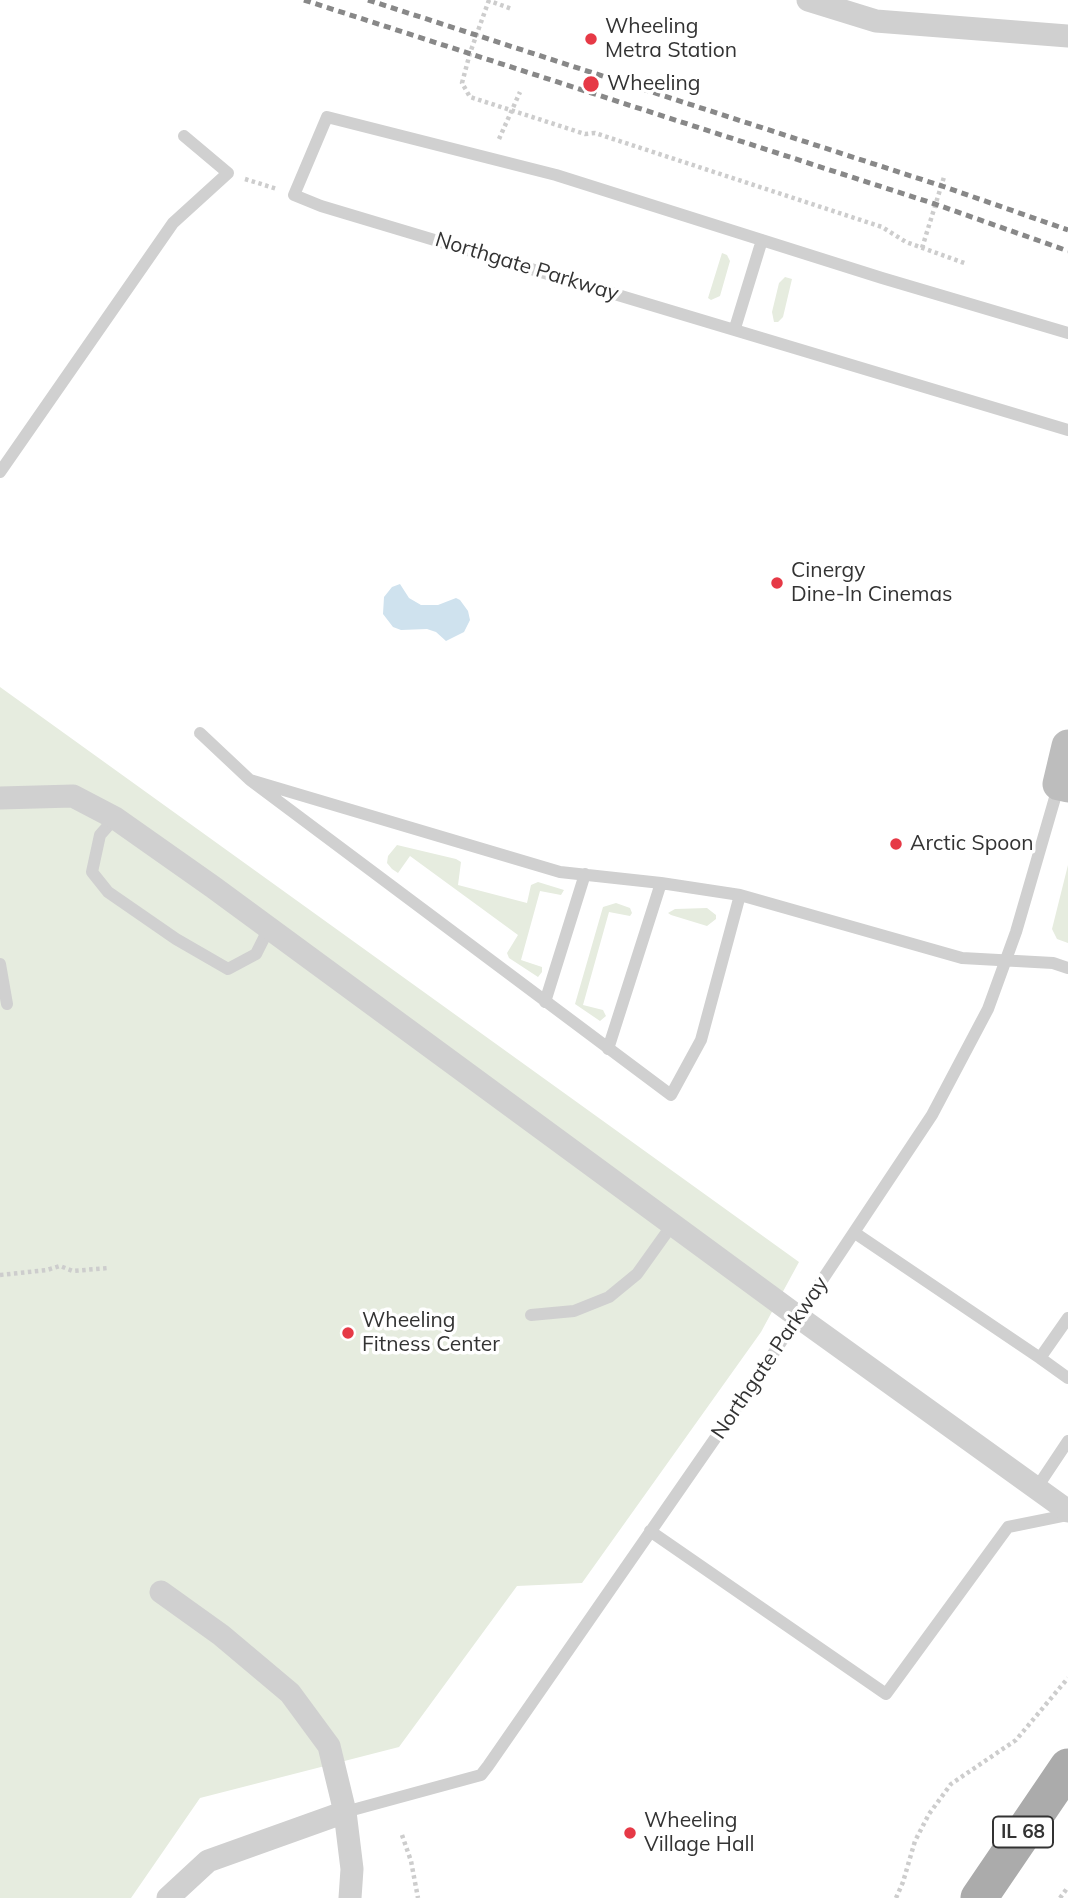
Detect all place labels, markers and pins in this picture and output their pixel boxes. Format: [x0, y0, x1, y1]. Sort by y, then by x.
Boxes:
place label: Wheeling Metra Station [605, 14, 737, 64]
marker: Wheeling Metra Station [583, 31, 599, 47]
place label: Wheeling [607, 71, 700, 97]
marker: Wheeling [581, 74, 601, 94]
place label: Cinergy Dine-In Cinemas [791, 558, 952, 608]
marker: Cinergy Dine-In Cinemas [769, 575, 785, 591]
place label: Arctic Spoon [910, 831, 1034, 857]
marker: Arctic Spoon [888, 836, 904, 852]
place label: Wheeling Fitness Center [362, 1308, 500, 1358]
marker: Wheeling Fitness Center [340, 1325, 356, 1341]
place label: Wheeling Village Hall [644, 1808, 755, 1858]
marker: Wheeling Village Hall [622, 1825, 638, 1841]

